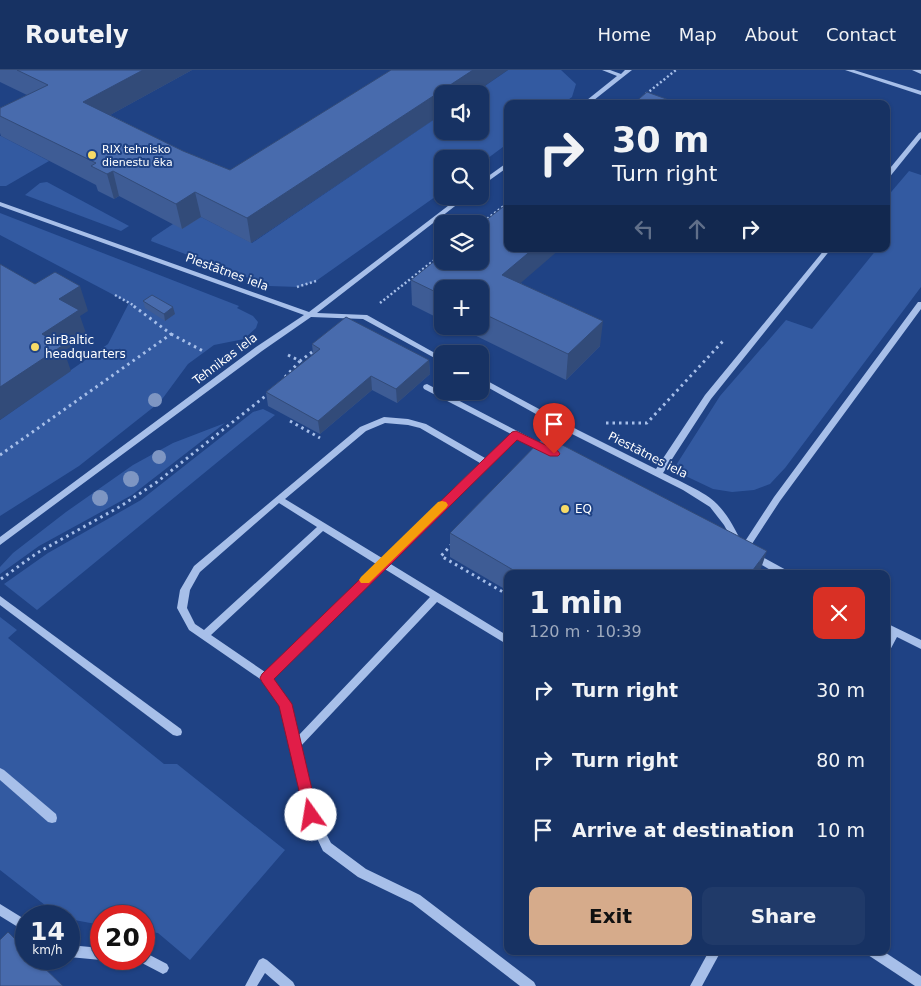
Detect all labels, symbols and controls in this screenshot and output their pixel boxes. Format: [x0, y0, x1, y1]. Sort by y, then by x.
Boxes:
text: Routely [25, 21, 129, 49]
text: Home [598, 24, 651, 45]
text: Map [679, 24, 717, 45]
text: About [745, 24, 798, 45]
text: Contact [826, 24, 896, 45]
map controls [434, 85, 489, 400]
button: sound [434, 85, 489, 140]
icon: right [529, 120, 594, 185]
text: 30 m [612, 120, 709, 160]
place label: RIX tehnisko dienestu ēka [102, 143, 173, 169]
marker: RIX tehnisko dienestu ēka [86, 149, 98, 161]
button: search [434, 150, 489, 205]
text: Turn right [612, 161, 717, 186]
button: layers [434, 215, 489, 270]
icon: left [630, 215, 658, 243]
icon: ahead [683, 215, 711, 243]
icon: right [736, 215, 764, 243]
street label: Piestātnes iela [184, 251, 270, 293]
button: + [434, 280, 489, 335]
street label: Tehnikas iela [189, 330, 260, 388]
place label: airBaltic headquarters [45, 333, 126, 361]
marker: airBaltic headquarters [29, 341, 41, 353]
button: − [434, 345, 489, 400]
pin [533, 403, 575, 454]
icon: arrive [540, 410, 568, 438]
street label: Piestātnes iela [606, 429, 690, 481]
place label: EQ [575, 502, 592, 516]
marker: EQ [559, 503, 571, 515]
text: 1 min [529, 585, 623, 620]
button: close [813, 587, 865, 639]
text: 120 m · 10:39 [529, 622, 642, 641]
icon: right [529, 676, 557, 704]
text: Turn right [572, 679, 678, 701]
text: 30 m [816, 679, 865, 701]
icon: right [529, 746, 557, 774]
text: Turn right [572, 749, 678, 771]
text: 80 m [816, 749, 865, 771]
position arrow [284, 788, 336, 840]
icon: arrive [529, 816, 557, 844]
text: Arrive at destination [572, 819, 794, 841]
text: 10 m [816, 819, 865, 841]
button: Exit [529, 887, 692, 945]
button: Share [702, 887, 865, 945]
speed limit sign: 20 [90, 905, 155, 970]
text: 14 [30, 917, 65, 946]
text: km/h [32, 943, 63, 957]

